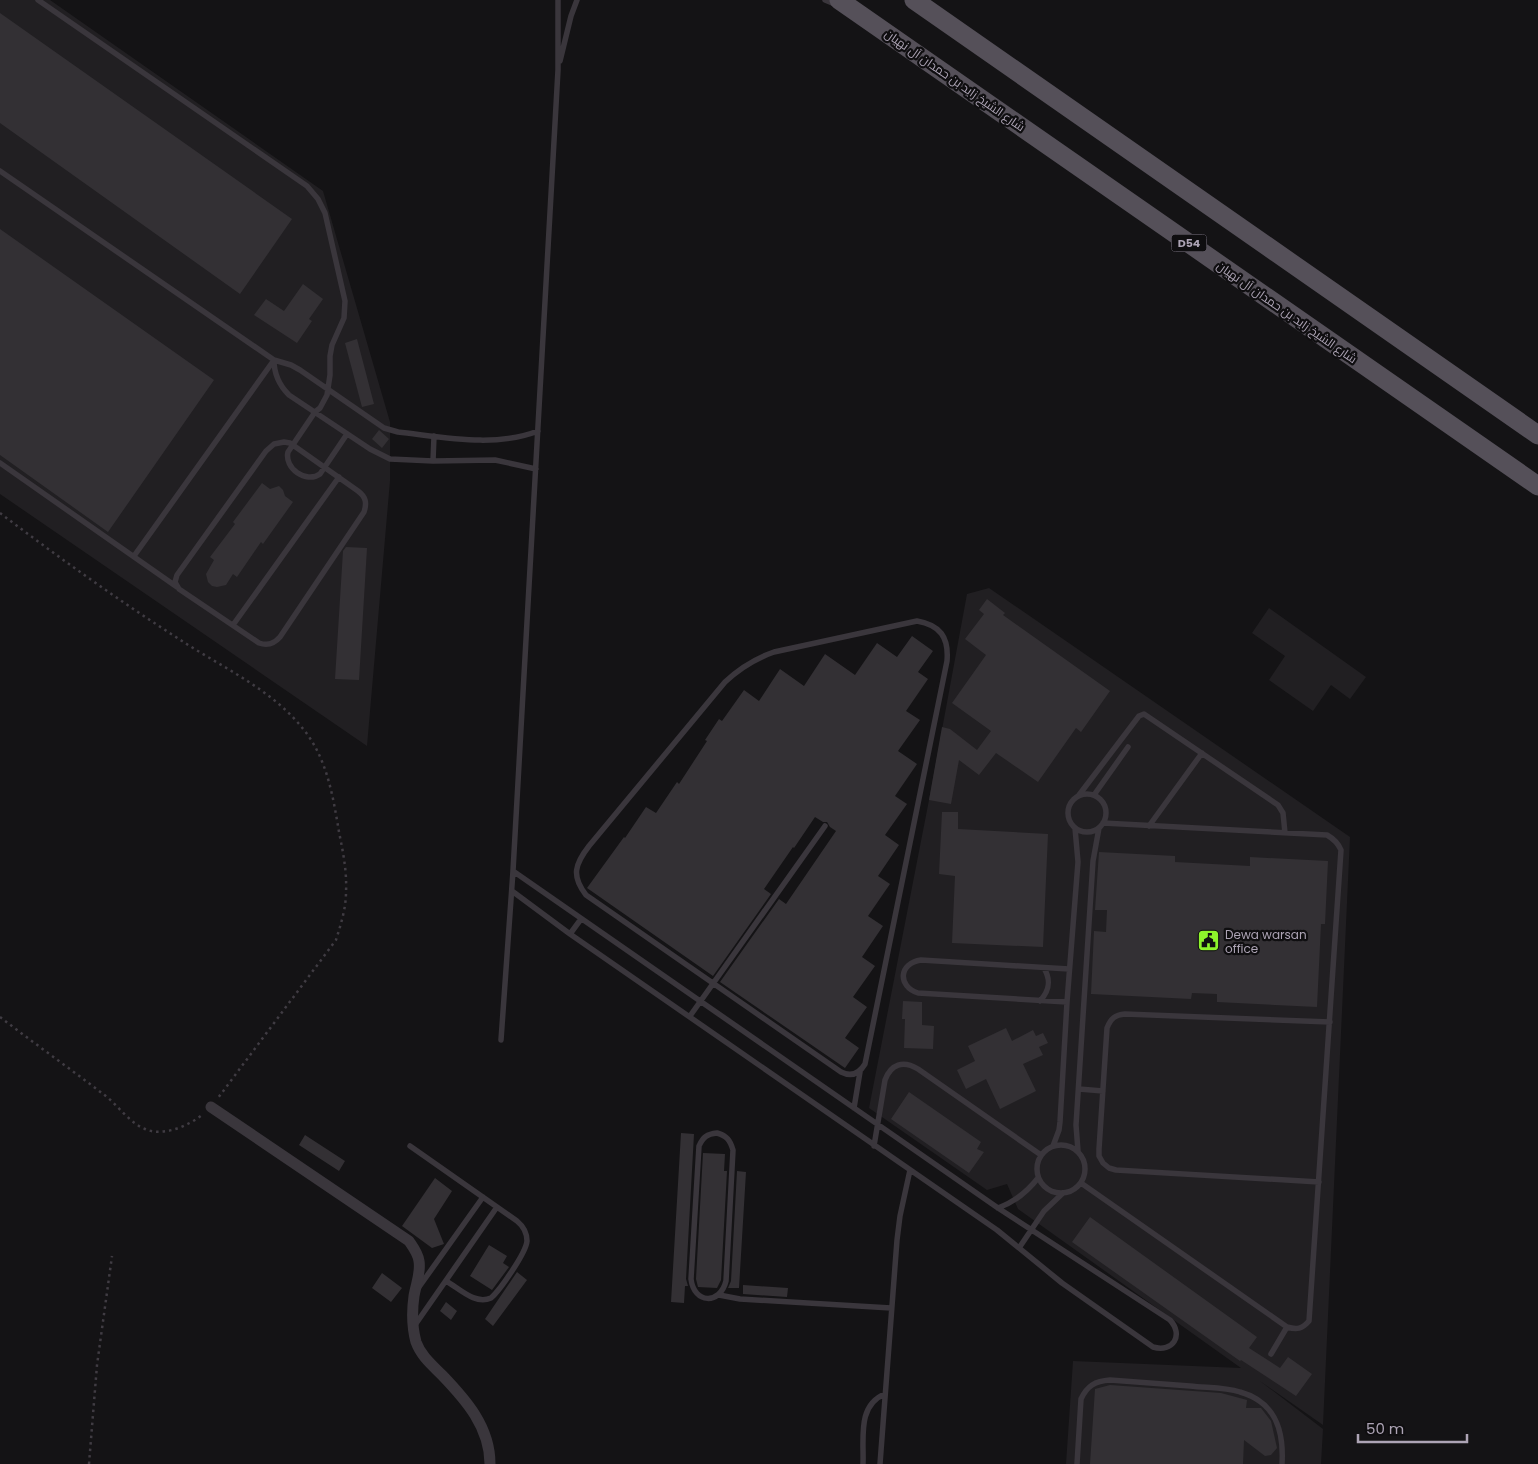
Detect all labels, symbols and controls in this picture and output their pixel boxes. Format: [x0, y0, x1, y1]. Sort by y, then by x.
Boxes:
street label: شارع الشيخ زايد بن حمدان آل نهيان [881, 25, 1029, 135]
road number: D54 [1172, 234, 1206, 252]
street label: شارع الشيخ زايد بن حمدان آل نهيان [1213, 257, 1361, 367]
place label: Dewa warsan office [1225, 926, 1307, 957]
public building icon: Dewa warsan office [1197, 929, 1221, 953]
scale bar [1358, 1412, 1467, 1444]
text: 50 m [1366, 1418, 1404, 1439]

